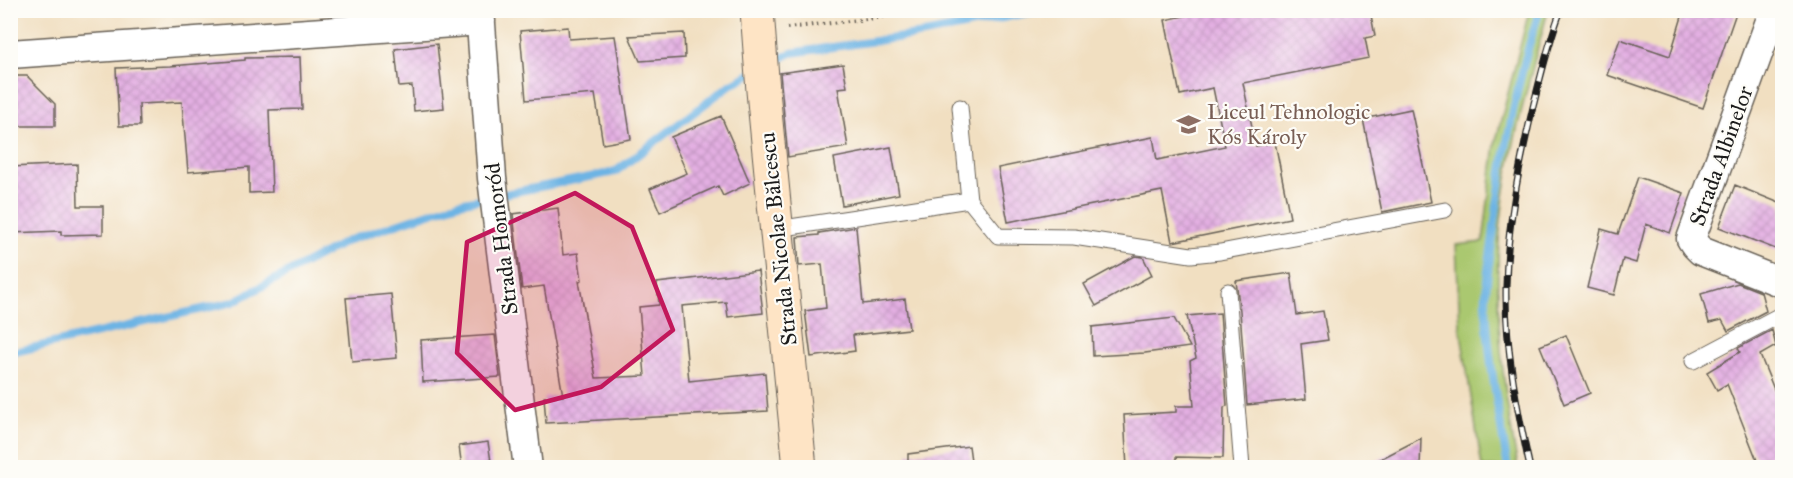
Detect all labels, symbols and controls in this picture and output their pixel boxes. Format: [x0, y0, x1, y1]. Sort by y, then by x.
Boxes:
street label: Strada Albinelor [1683, 82, 1759, 230]
place label: Liceul Tehnologic Kós Károly [1207, 98, 1370, 150]
school or university icon: Liceul Tehnologic Kós Károly [1176, 111, 1202, 137]
street label: Strada Nicolae Bălcescu [753, 131, 803, 347]
street label: Strada Homoród [478, 161, 524, 317]

